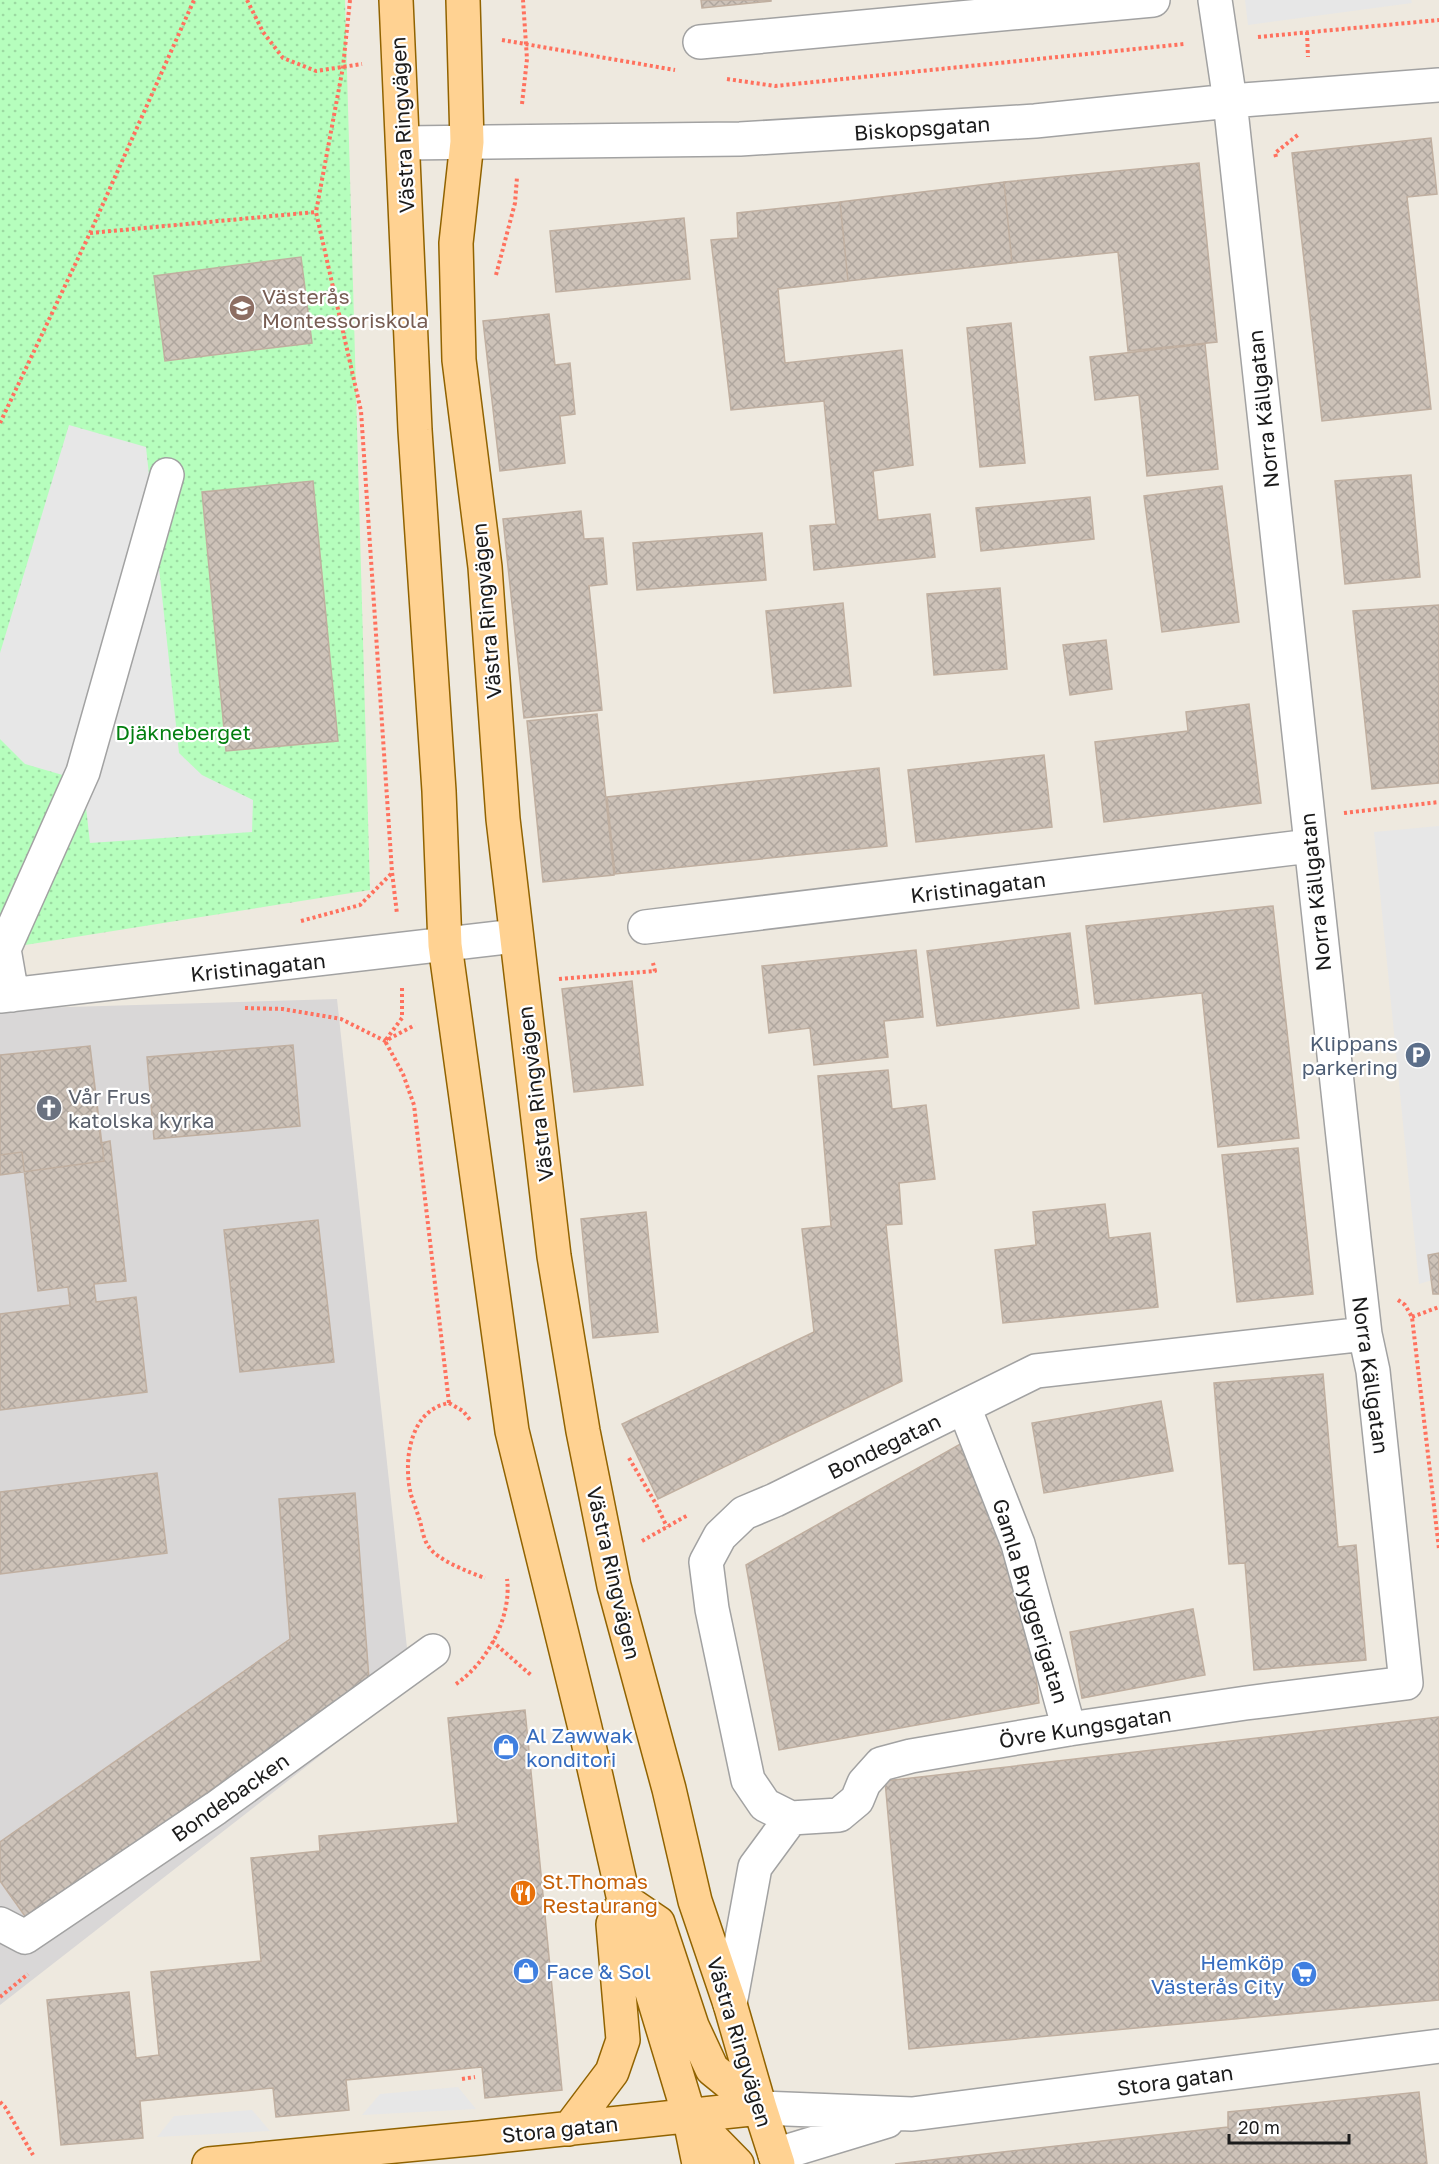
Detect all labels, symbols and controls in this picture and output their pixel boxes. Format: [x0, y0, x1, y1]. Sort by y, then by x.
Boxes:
street label: Västra Ringvägen [384, 36, 420, 214]
street label: Biskopsgatan [853, 110, 991, 146]
place label: Västerås Montessoriskola [262, 283, 428, 333]
school or university icon: Västerås Montessoriskola [227, 293, 257, 323]
street label: Norra Källgatan [1242, 329, 1284, 489]
street label: Västra Ringvägen [465, 522, 507, 700]
park label: Djäkneberget [115, 719, 251, 745]
street label: Norra Källgatan [1294, 812, 1336, 972]
street label: Kristinagatan [909, 866, 1047, 908]
street label: Kristinagatan [189, 947, 327, 987]
street label: Västra Ringvägen [511, 1005, 559, 1183]
place label: Klippans parkering [1302, 1030, 1398, 1080]
parking icon: Klippans parkering [1403, 1040, 1433, 1070]
place label: Vår Frus katolska kyrka [68, 1083, 214, 1133]
church icon: Vår Frus katolska kyrka [34, 1093, 64, 1123]
street label: Norra Källgatan [1347, 1294, 1395, 1456]
street label: Bondegatan [823, 1407, 945, 1485]
street label: Västra Ringvägen [581, 1484, 647, 1662]
street label: Gamla Bryggerigatan [987, 1495, 1075, 1707]
street label: Övre Kungsgatan [997, 1701, 1173, 1753]
place label: Al Zawwak konditori [526, 1722, 634, 1772]
shop icon: Al Zawwak konditori [491, 1732, 521, 1762]
street label: Bondebacken [166, 1747, 294, 1847]
place label: St.Thomas Restaurang [542, 1868, 658, 1918]
restaurant icon: St.Thomas Restaurang [508, 1878, 538, 1908]
place label: Hemköp Västerås City [1151, 1949, 1284, 1999]
street label: Västra Ringvägen [702, 1954, 778, 2130]
shop icon: Face & Sol [511, 1956, 541, 1986]
place label: Face & Sol [546, 1958, 651, 1984]
supermarket icon: Hemköp Västerås City [1289, 1959, 1319, 1989]
street label: Stora gatan [1115, 2059, 1235, 2101]
scale bar [1229, 2107, 1349, 2145]
street label: Stora gatan [501, 2110, 619, 2148]
text: 20 m [1238, 2116, 1280, 2138]

